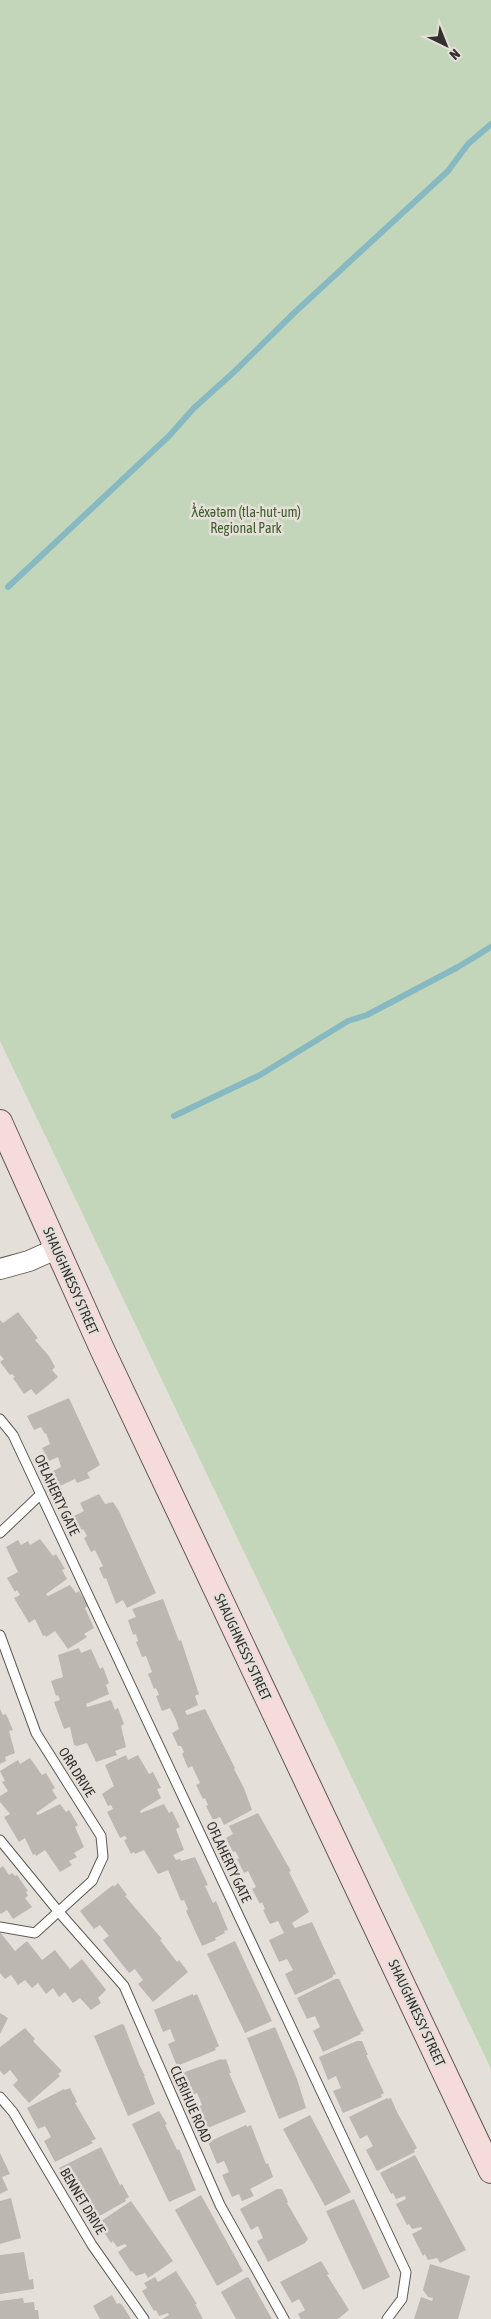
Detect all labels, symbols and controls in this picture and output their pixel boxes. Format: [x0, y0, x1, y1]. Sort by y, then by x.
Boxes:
north arrow [421, 20, 471, 70]
text: N [446, 46, 463, 63]
park label: ƛ̓éxətəm (tla-hut-um) Regional Park [191, 502, 301, 536]
street label: SHAUGHNESSY STREET [40, 1225, 102, 1337]
street label: OFLAHERTY GATE [31, 1452, 83, 1538]
street label: SHAUGHNESSY STREET [211, 1591, 275, 1703]
street label: ORR DRIVE [56, 1744, 98, 1800]
street label: OFLAHERTY GATE [203, 1819, 255, 1905]
street label: SHAUGHNESSY STREET [385, 1957, 449, 2069]
street label: CLERIHUE ROAD [167, 2063, 215, 2145]
street label: BENNET DRIVE [57, 2165, 109, 2237]

